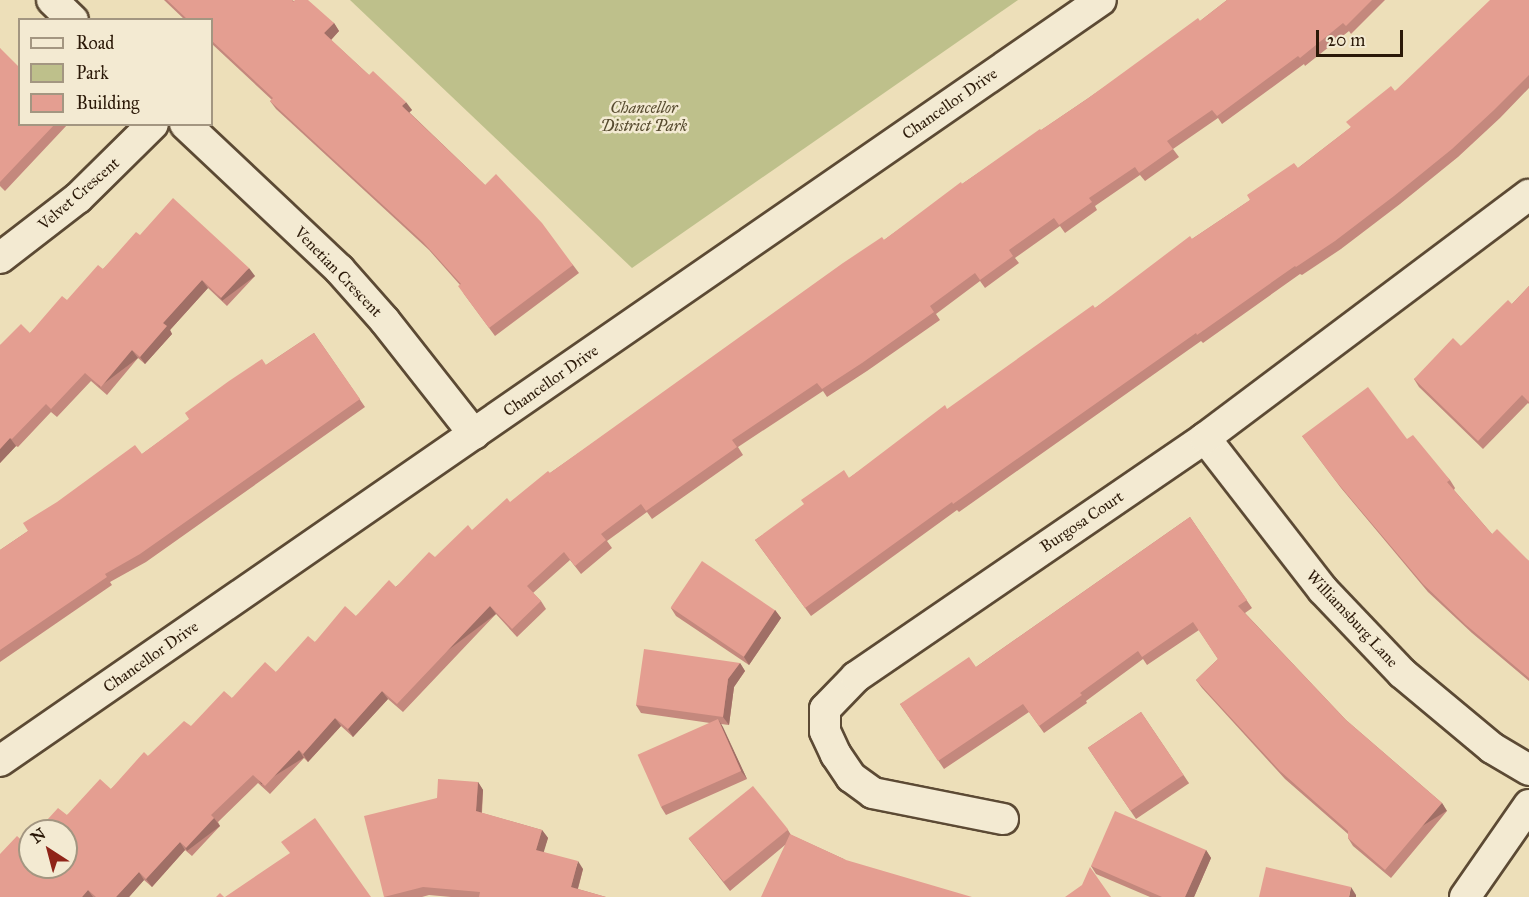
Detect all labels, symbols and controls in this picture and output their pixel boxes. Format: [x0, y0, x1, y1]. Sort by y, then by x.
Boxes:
legend [18, 18, 213, 126]
scale bar [1319, 18, 1406, 56]
text: 20 m [1327, 29, 1365, 51]
text: Road [76, 32, 114, 54]
text: Park [76, 62, 109, 84]
street label: Chancellor Drive [899, 64, 1001, 144]
text: Building [76, 92, 139, 114]
park label: Chancellor District Park [601, 98, 687, 136]
street label: Velvet Crescent [35, 154, 123, 234]
street label: Venetian Crescent [290, 223, 386, 321]
street label: Chancellor Drive [500, 341, 602, 421]
street label: Burgosa Court [1037, 487, 1127, 557]
street label: Williamsburg Lane [1302, 566, 1402, 672]
street label: Chancellor Drive [100, 617, 202, 697]
north arrow [18, 819, 78, 879]
text: N [27, 824, 49, 847]

